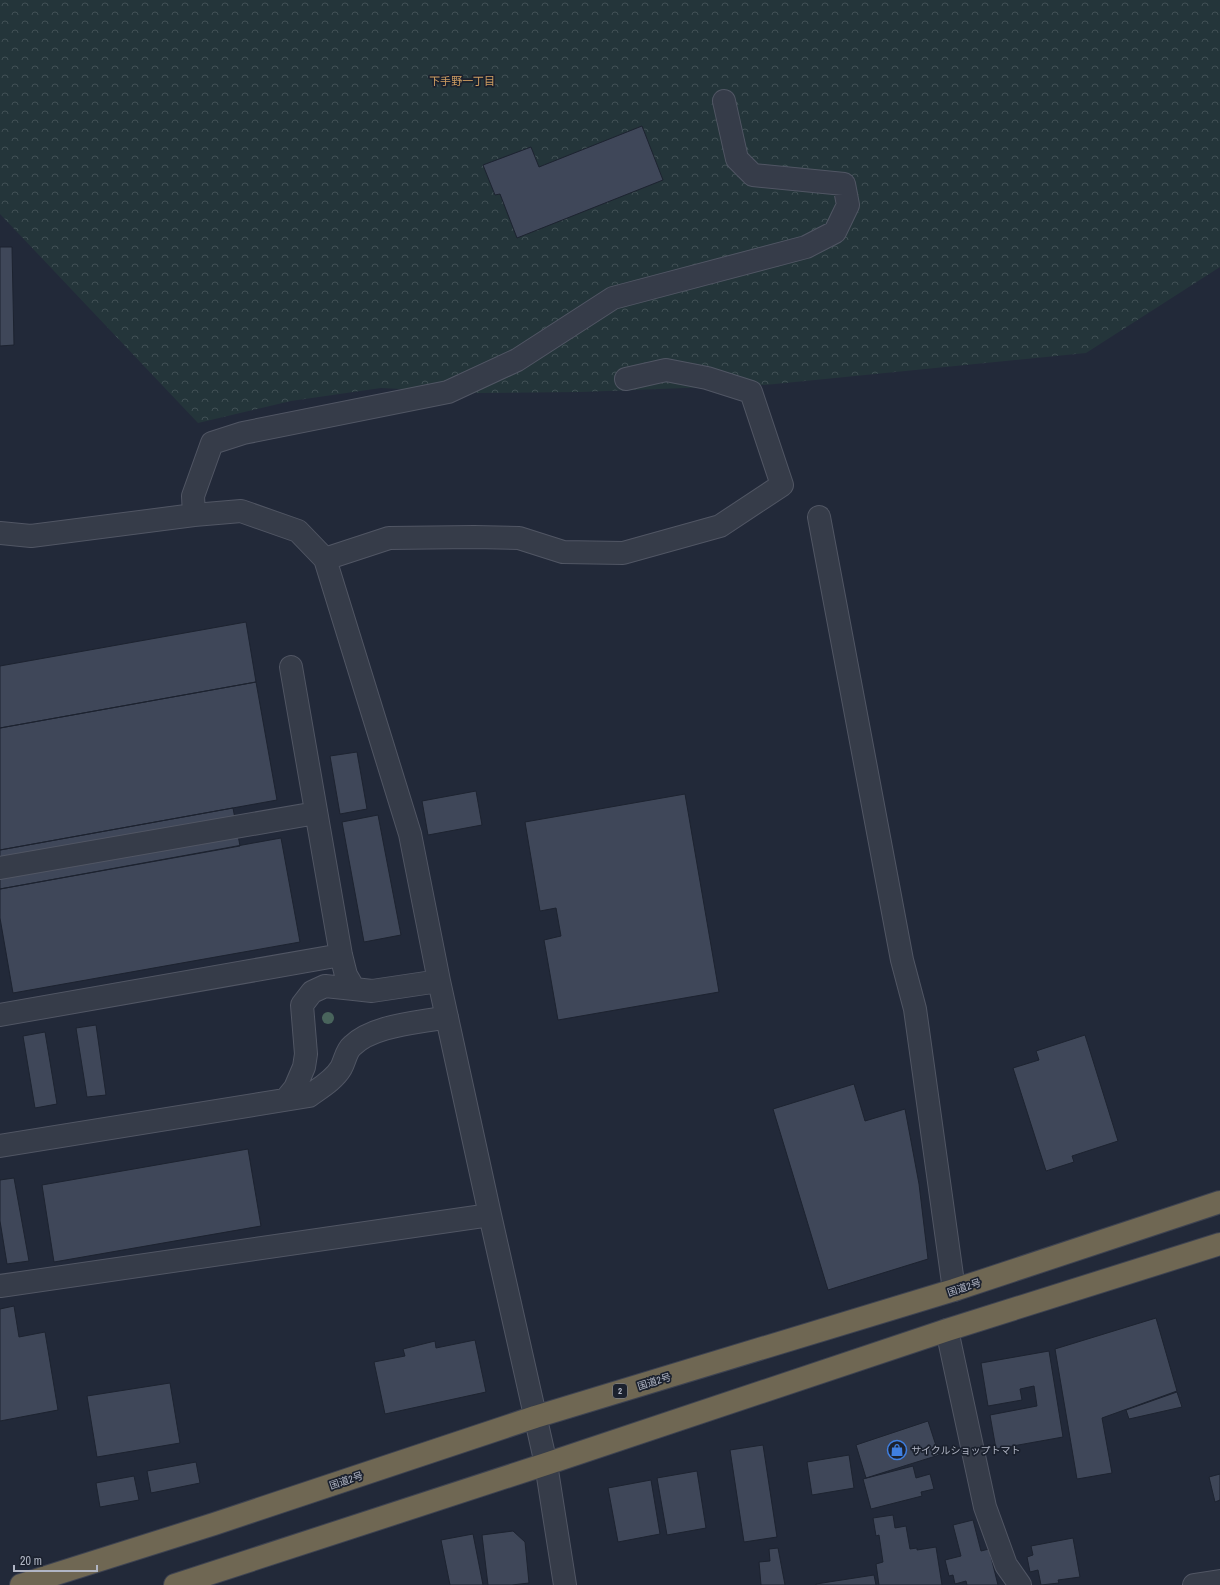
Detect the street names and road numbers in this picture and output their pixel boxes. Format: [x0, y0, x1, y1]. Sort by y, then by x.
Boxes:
street label: 国道2号 [946, 1276, 983, 1299]
street label: 国道2号 [636, 1370, 673, 1393]
road number: 2 [613, 1384, 627, 1398]
street label: 国道2号 [328, 1469, 365, 1492]

